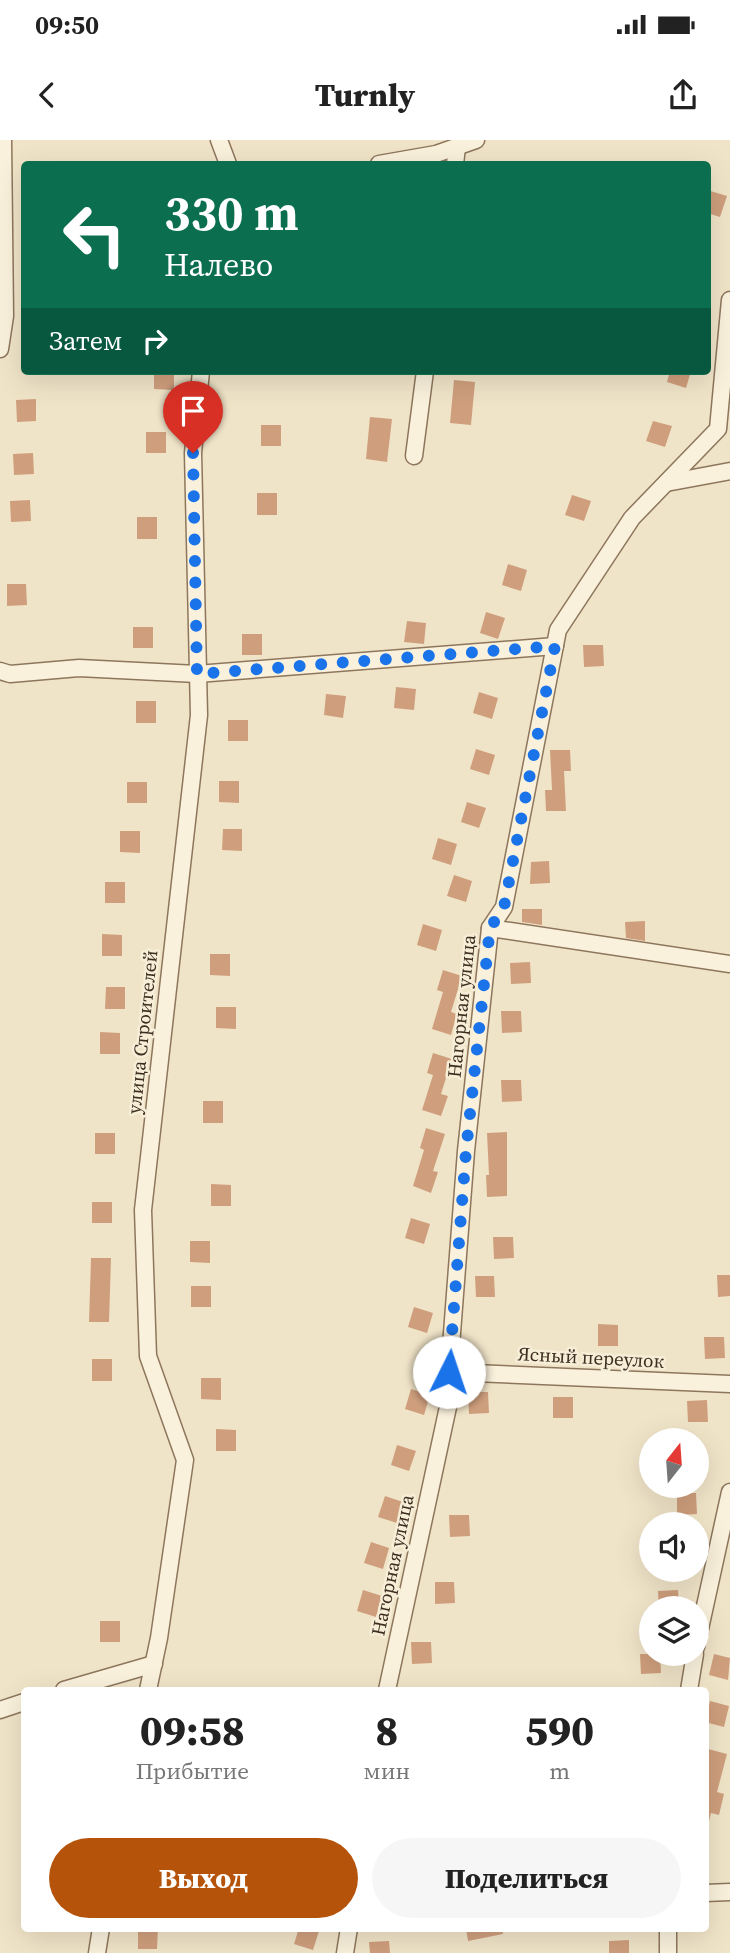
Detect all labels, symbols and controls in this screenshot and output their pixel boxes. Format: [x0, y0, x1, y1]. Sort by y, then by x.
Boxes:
text: 09:50 [35, 7, 99, 43]
text: Turnly [315, 73, 415, 117]
icon: back [28, 76, 66, 114]
icon: share [664, 76, 702, 114]
text: 330 m [164, 179, 299, 246]
icon: left [49, 189, 140, 280]
text: Налево [164, 243, 273, 287]
icon: right [136, 322, 174, 360]
text: Затем [49, 323, 122, 359]
pin [163, 381, 223, 453]
icon: arrive [174, 392, 212, 430]
street label: Нагорная улица [441, 933, 481, 1079]
street label: улица Строителей [120, 949, 164, 1115]
position arrow [412, 1335, 486, 1409]
street label: Ясный переулок [517, 1340, 665, 1374]
north arrow [639, 1428, 709, 1498]
map controls [639, 1428, 709, 1666]
street label: Нагорная улица [364, 1492, 420, 1638]
button: sound [639, 1512, 709, 1582]
button: layers [639, 1596, 709, 1666]
text: 09:58 [140, 1701, 245, 1759]
text: 8 [375, 1701, 398, 1759]
text: 590 [525, 1701, 594, 1759]
text: Прибытие [136, 1755, 249, 1787]
text: мин [364, 1755, 410, 1787]
text: m [549, 1755, 570, 1787]
button: Выход [49, 1838, 358, 1918]
button: Поделиться [372, 1838, 681, 1918]

